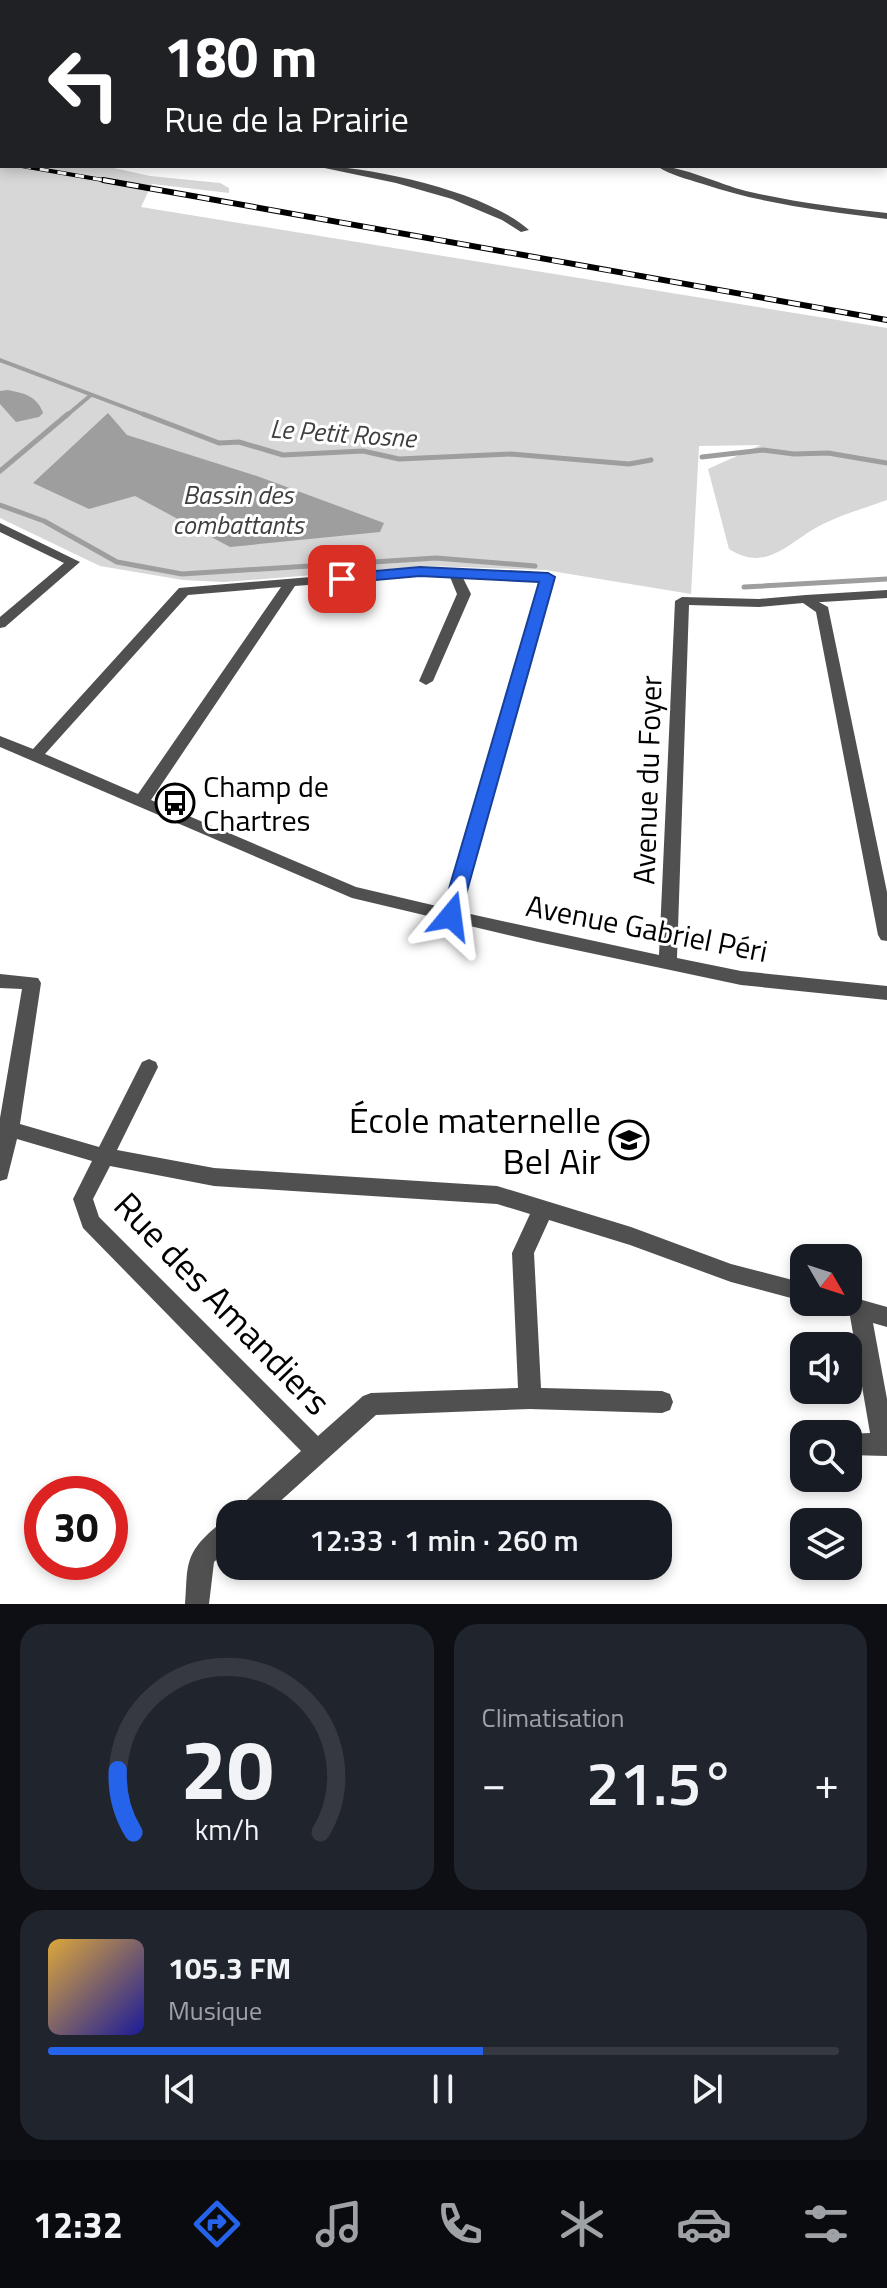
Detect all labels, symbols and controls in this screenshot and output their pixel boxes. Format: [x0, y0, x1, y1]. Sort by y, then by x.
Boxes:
text: 180 m [164, 14, 317, 99]
icon: left [32, 32, 136, 136]
text: Rue de la Prairie [164, 91, 409, 146]
water label: Le Petit Rosne [269, 408, 419, 458]
water label: Bassin des combattants [172, 475, 305, 544]
pin [308, 545, 376, 613]
icon: arrive [320, 557, 364, 601]
street label: Avenue du Foyer [620, 675, 674, 885]
place label: Champ de Chartres [203, 763, 329, 843]
bus stop icon: Champ de Chartres [154, 782, 196, 824]
position arrow [409, 874, 493, 958]
street label: Avenue Gabriel Péri [522, 882, 772, 974]
place label: École maternelle Bel Air [349, 1092, 601, 1188]
school or university icon: École maternelle Bel Air [608, 1119, 650, 1161]
street label: Rue des Amandiers [102, 1179, 344, 1427]
north arrow [790, 1244, 862, 1316]
map controls [790, 1244, 862, 1580]
button: sound [790, 1332, 862, 1404]
button: search [790, 1420, 862, 1492]
speed limit sign: 30 [24, 1476, 128, 1580]
button: layers [790, 1508, 862, 1580]
text: 12:33 · 1 min · 260 m [309, 1517, 579, 1563]
text: Climatisation [482, 1698, 625, 1737]
text: 20 [180, 1705, 273, 1831]
text: 21.5° [586, 1737, 735, 1828]
text: − [482, 1749, 506, 1816]
text: + [814, 1749, 839, 1816]
text: km/h [194, 1808, 259, 1851]
text: 105.3 FM [168, 1945, 291, 1991]
text: Musique [168, 1991, 262, 2030]
icon: previous [158, 2067, 202, 2111]
icon: pause [421, 2067, 465, 2111]
icon: next [685, 2067, 729, 2111]
icon: directions [189, 2196, 245, 2252]
icon: music [311, 2196, 367, 2252]
icon: phone [432, 2196, 488, 2252]
icon: climate [554, 2196, 610, 2252]
icon: car [676, 2196, 732, 2252]
icon: filters [798, 2196, 854, 2252]
text: 12:32 [33, 2197, 123, 2252]

